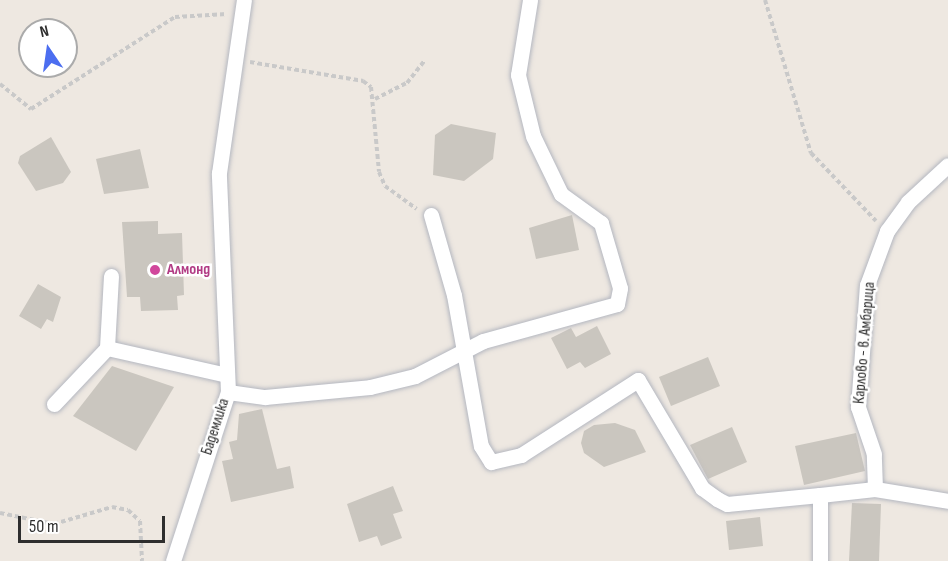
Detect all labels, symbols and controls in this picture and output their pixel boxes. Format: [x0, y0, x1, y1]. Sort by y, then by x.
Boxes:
north arrow [18, 18, 78, 78]
text: N [38, 22, 51, 42]
place label: Алмонд [167, 260, 210, 280]
marker: Алмонд [148, 263, 162, 277]
street label: Карлово - в. Амбарица [850, 281, 880, 405]
street label: Бадемлика [198, 396, 234, 458]
scale bar [21, 504, 168, 542]
text: 50 m [29, 516, 59, 537]

